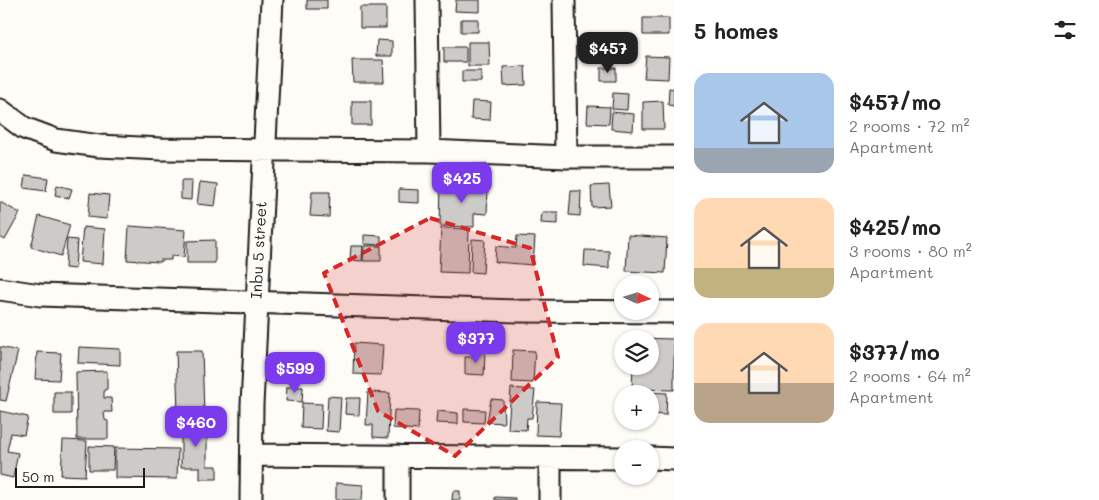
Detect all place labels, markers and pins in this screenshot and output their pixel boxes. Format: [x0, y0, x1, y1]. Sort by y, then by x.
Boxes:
pin: $457 [578, 32, 638, 74]
pin: $425 [432, 162, 492, 204]
pin: $377 [446, 322, 506, 364]
pin: $599 [265, 352, 325, 394]
pin: $460 [166, 406, 226, 448]

